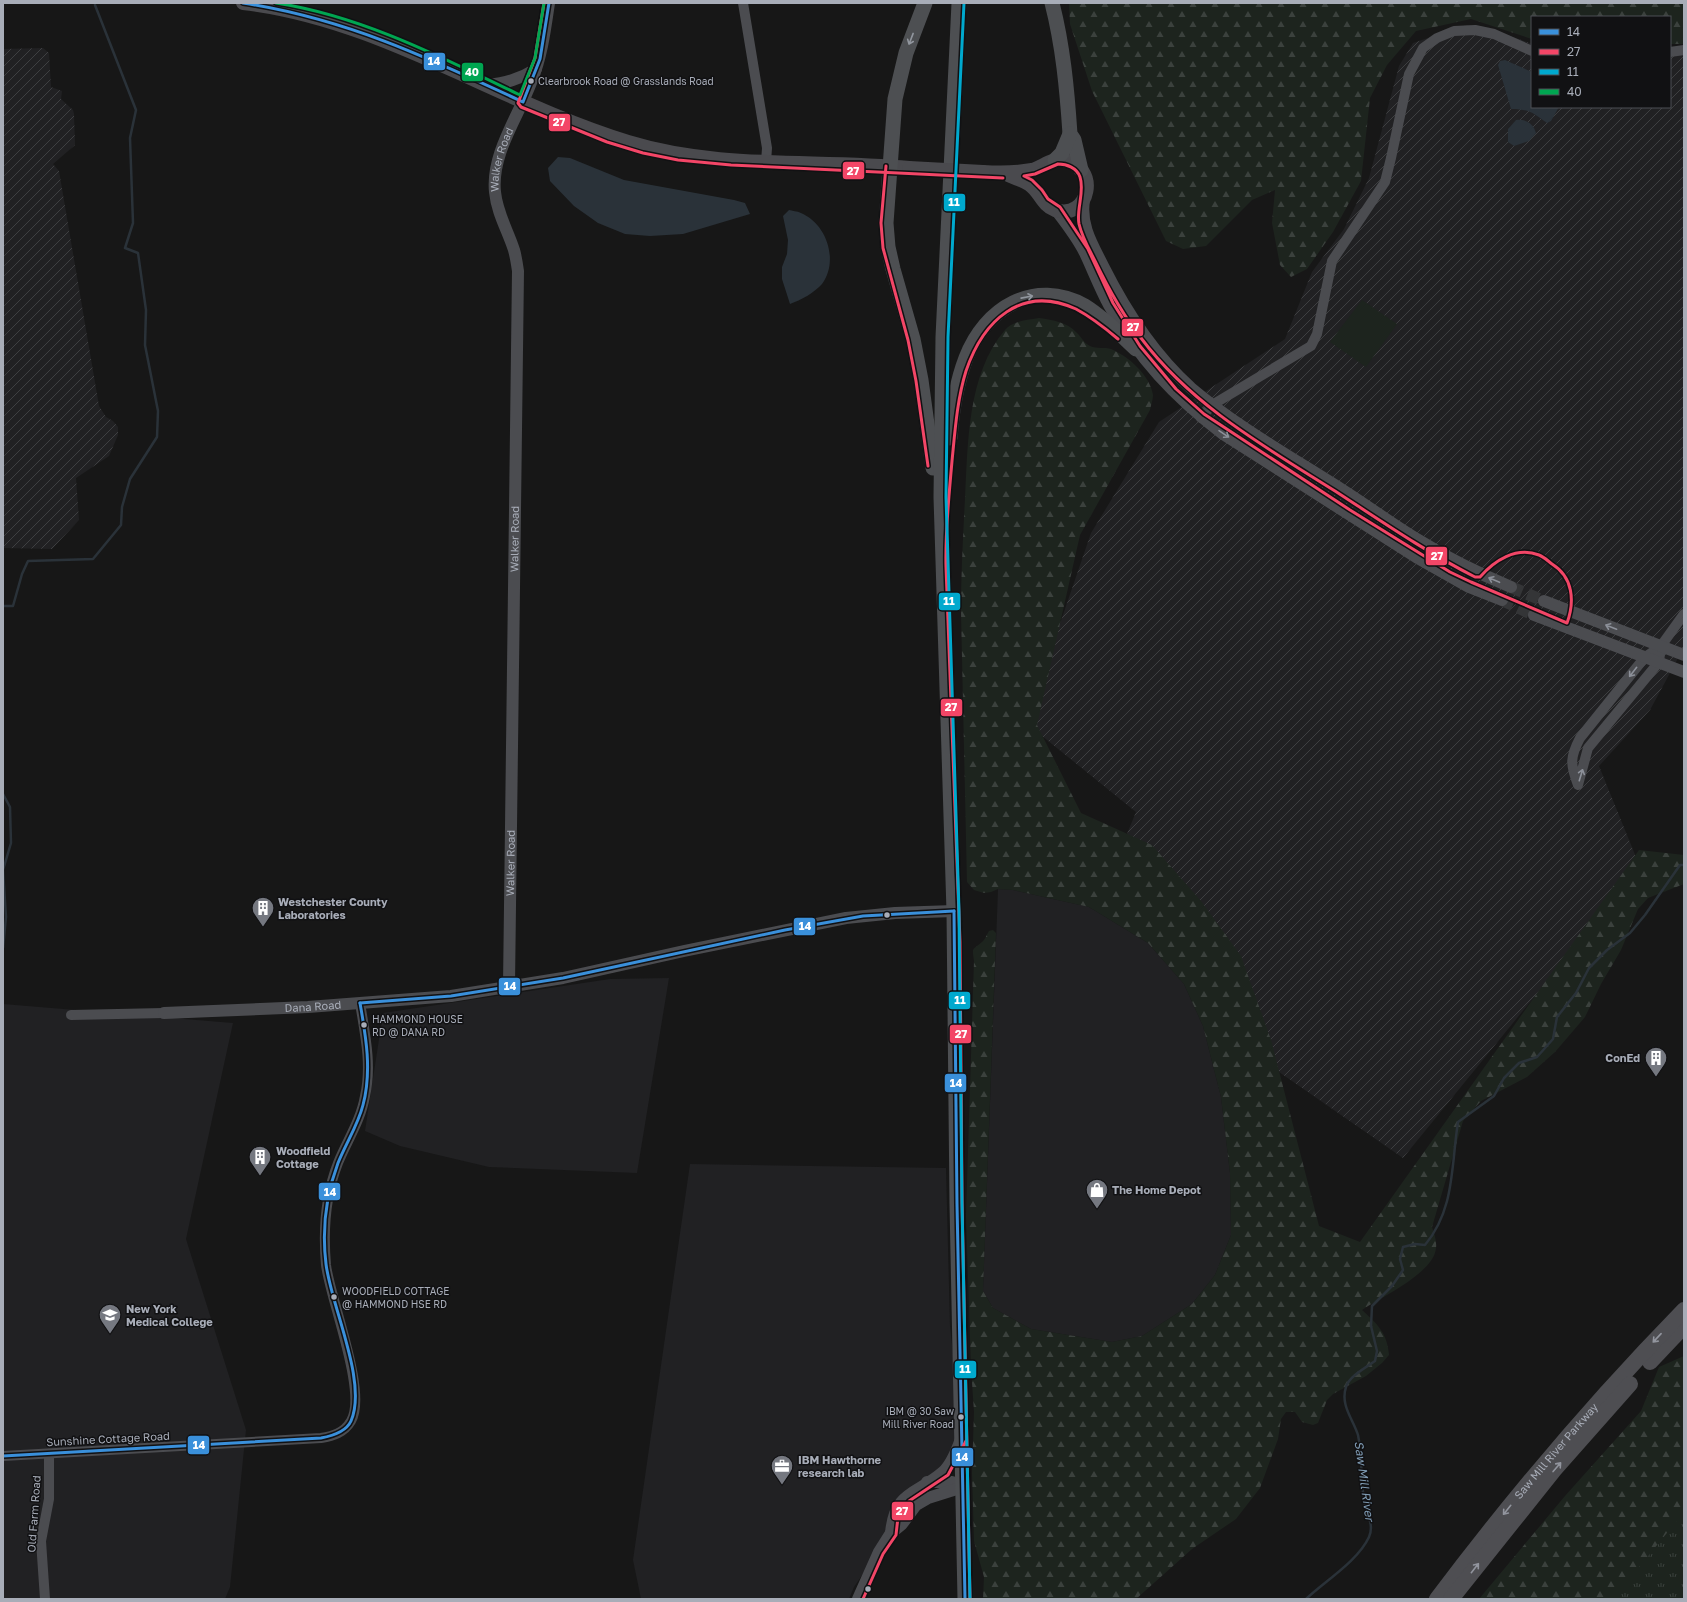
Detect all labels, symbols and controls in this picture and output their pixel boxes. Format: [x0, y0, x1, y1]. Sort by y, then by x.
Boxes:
legend [1531, 16, 1671, 108]
text: 14 [1567, 24, 1580, 39]
one-way arrow [907, 33, 915, 45]
text: 27 [1567, 44, 1580, 59]
line badge: 14 [423, 52, 446, 71]
text: 14 [428, 54, 440, 67]
line badge: 40 [461, 62, 484, 82]
text: 11 [1567, 64, 1579, 79]
text: 40 [465, 65, 479, 78]
place label: Clearbrook Road @ Grasslands Road [538, 75, 714, 87]
marker: Clearbrook Road @ Grasslands Road [526, 76, 536, 86]
text: 40 [1567, 84, 1582, 99]
line badge: 27 [548, 113, 571, 132]
text: 27 [553, 115, 565, 128]
street label: Walker Road [487, 125, 516, 192]
line badge: 27 [842, 161, 865, 180]
text: 27 [847, 164, 859, 177]
line badge: 11 [943, 193, 966, 212]
text: 11 [948, 195, 960, 208]
one-way arrow [1020, 293, 1033, 301]
line badge: 27 [1121, 318, 1144, 337]
text: 27 [1127, 320, 1139, 333]
one-way arrow [1218, 430, 1229, 439]
street label: Walker Road [507, 506, 521, 572]
line badge: 27 [1425, 546, 1448, 566]
text: 27 [1431, 549, 1443, 562]
one-way arrow [1489, 576, 1501, 583]
line badge: 11 [938, 592, 961, 611]
text: 11 [943, 594, 955, 607]
one-way arrow [1606, 623, 1618, 631]
one-way arrow [1628, 667, 1637, 678]
line badge: 27 [940, 698, 963, 717]
text: 27 [945, 700, 957, 713]
one-way arrow [1578, 768, 1585, 781]
street label: Walker Road [503, 830, 517, 896]
building icon: Westchester County Laboratories [250, 895, 276, 928]
place label: Westchester County Laboratories [278, 895, 388, 921]
unlabelled marker [882, 910, 892, 920]
line badge: 14 [793, 917, 816, 936]
text: 14 [799, 919, 811, 932]
line badge: 14 [498, 977, 521, 996]
text: 14 [504, 979, 516, 992]
line badge: 11 [948, 991, 971, 1010]
text: 11 [954, 993, 966, 1006]
street label: Dana Road [284, 997, 342, 1014]
place label: HAMMOND HOUSE RD @ DANA RD [372, 1013, 463, 1038]
marker: HAMMOND HOUSE RD @ DANA RD [359, 1020, 369, 1030]
line badge: 27 [949, 1024, 972, 1044]
text: 27 [955, 1027, 967, 1040]
building icon: ConEd [1643, 1045, 1669, 1078]
place label: ConEd [1605, 1051, 1640, 1064]
line badge: 14 [944, 1073, 967, 1093]
text: 14 [950, 1076, 962, 1089]
building icon: Woodfield Cottage [247, 1144, 273, 1177]
place label: Woodfield Cottage [276, 1144, 331, 1170]
shop icon: The Home Depot [1084, 1177, 1110, 1210]
line badge: 14 [318, 1182, 341, 1201]
place label: The Home Depot [1112, 1183, 1202, 1196]
text: 14 [324, 1185, 336, 1198]
place label: WOODFIELD COTTAGE @ HAMMOND HSE RD [342, 1285, 449, 1310]
marker: WOODFIELD COTTAGE @ HAMMOND HSE RD [329, 1292, 339, 1302]
school or university icon: New York Medical College [97, 1302, 123, 1335]
place label: New York Medical College [126, 1302, 213, 1328]
one-way arrow [1652, 1333, 1662, 1343]
line badge: 11 [954, 1360, 977, 1379]
text: 11 [959, 1362, 971, 1375]
street label: Saw Mill River Parkway [1511, 1400, 1600, 1501]
place label: IBM @ 30 Saw Mill River Road [882, 1405, 954, 1430]
marker: IBM @ 30 Saw Mill River Road [956, 1412, 966, 1422]
street label: Sunshine Cottage Road [46, 1429, 170, 1448]
line badge: 14 [187, 1435, 210, 1455]
text: 14 [193, 1438, 205, 1451]
water label: Saw Mill River [1351, 1440, 1378, 1524]
line badge: 14 [951, 1447, 974, 1467]
text: 14 [956, 1450, 968, 1463]
office icon: IBM Hawthorne research lab [769, 1453, 795, 1486]
place label: IBM Hawthorne research lab [798, 1453, 882, 1479]
one-way arrow [1552, 1462, 1561, 1473]
street label: Old Farm Road [24, 1475, 43, 1553]
line badge: 27 [891, 1501, 914, 1521]
text: 27 [896, 1504, 908, 1517]
one-way arrow [1503, 1504, 1511, 1515]
one-way arrow [1470, 1563, 1479, 1574]
unlabelled marker [863, 1584, 873, 1594]

